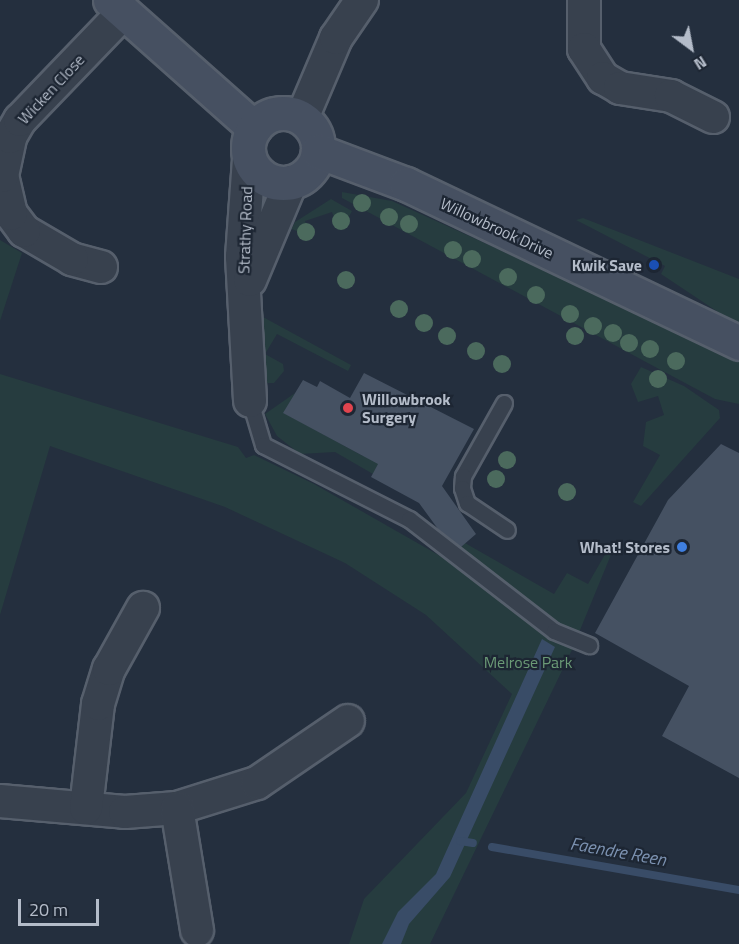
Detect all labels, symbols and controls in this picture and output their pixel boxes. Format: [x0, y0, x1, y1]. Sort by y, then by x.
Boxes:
north arrow [661, 18, 721, 78]
street label: Wicken Close [14, 50, 88, 128]
text: N [689, 50, 712, 76]
street label: Strathy Road [234, 186, 256, 274]
street label: Willowbrook Drive [437, 193, 557, 263]
place label: Kwik Save [572, 255, 642, 275]
marker: Kwik Save [647, 258, 661, 272]
place label: Willowbrook Surgery [362, 389, 450, 427]
marker: Willowbrook Surgery [339, 399, 357, 417]
place label: What! Stores [580, 537, 670, 557]
marker: What! Stores [675, 540, 689, 554]
park label: Melrose Park [484, 652, 572, 672]
water label: Faendre Reen [568, 833, 668, 871]
scale bar [21, 887, 102, 925]
text: 20 m [29, 896, 68, 923]

